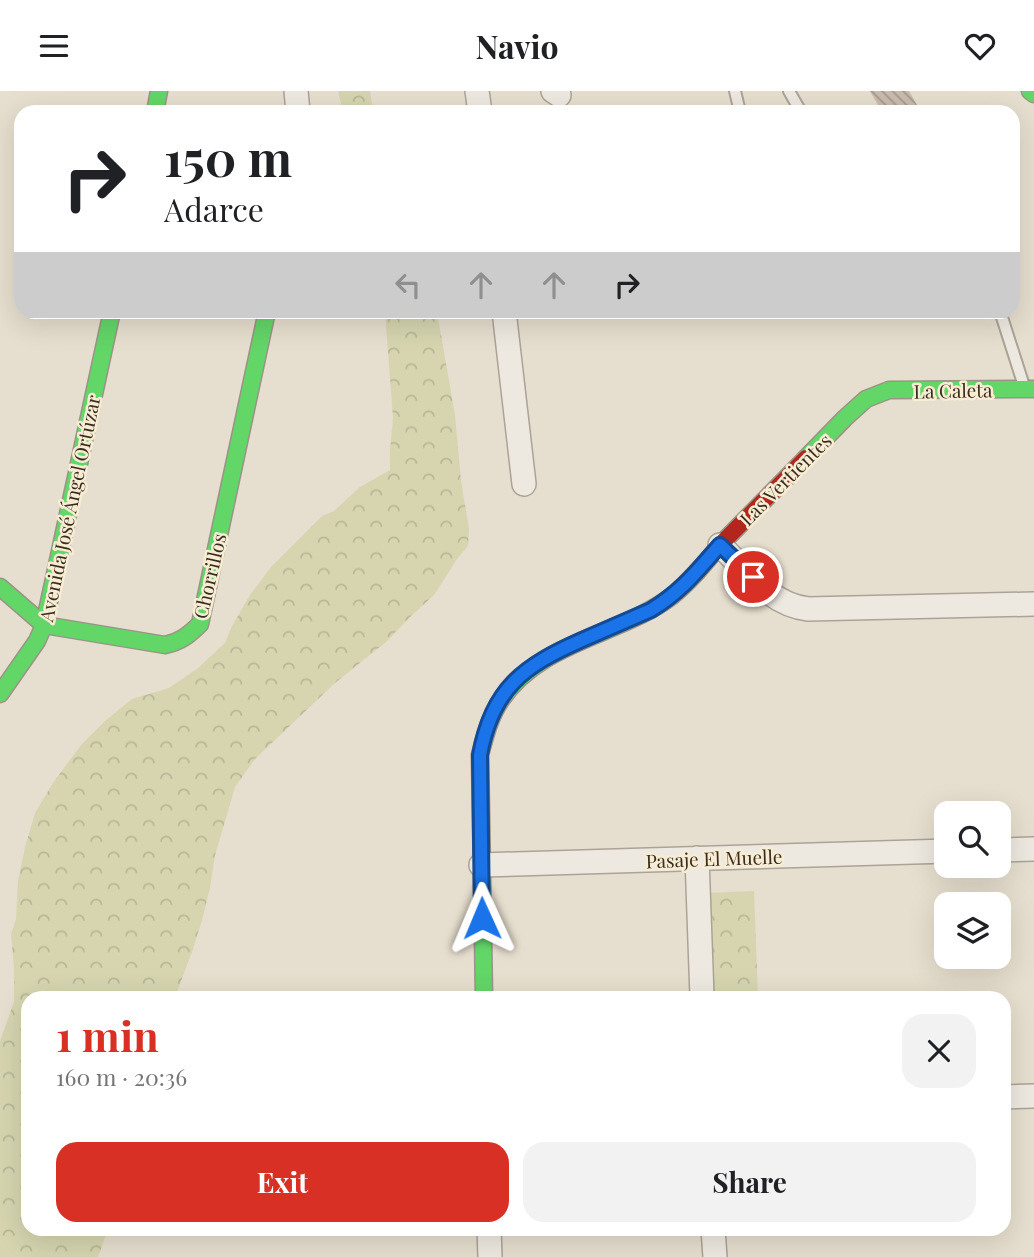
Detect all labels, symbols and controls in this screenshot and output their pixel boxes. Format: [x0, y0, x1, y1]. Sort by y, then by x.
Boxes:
text: Navio [475, 24, 559, 67]
icon: menu [35, 27, 73, 65]
icon: heart [961, 27, 999, 65]
text: 150 m [164, 124, 292, 189]
icon: right [49, 133, 140, 224]
text: Adarce [164, 187, 264, 230]
icon: left [389, 266, 427, 304]
icon: ahead [462, 266, 500, 304]
icon: ahead [535, 266, 573, 304]
icon: right [608, 266, 646, 304]
street label: La Caleta [913, 376, 993, 404]
street label: Avenida José Ángel Ortúzar [32, 392, 106, 625]
street label: Las Vertientes [733, 427, 837, 531]
street label: Chorrillos [187, 531, 231, 621]
pin [723, 547, 783, 607]
icon: arrive [734, 558, 772, 596]
map controls [934, 801, 1011, 969]
button: search [934, 801, 1011, 878]
street label: Pasaje El Muelle [645, 843, 783, 873]
position arrow [445, 881, 519, 955]
button: layers [934, 892, 1011, 969]
text: 1 min [56, 1007, 159, 1063]
button: close [902, 1014, 976, 1088]
text: 160 m · 20:36 [56, 1061, 187, 1092]
button: Exit [56, 1142, 509, 1222]
button: Share [523, 1142, 976, 1222]

